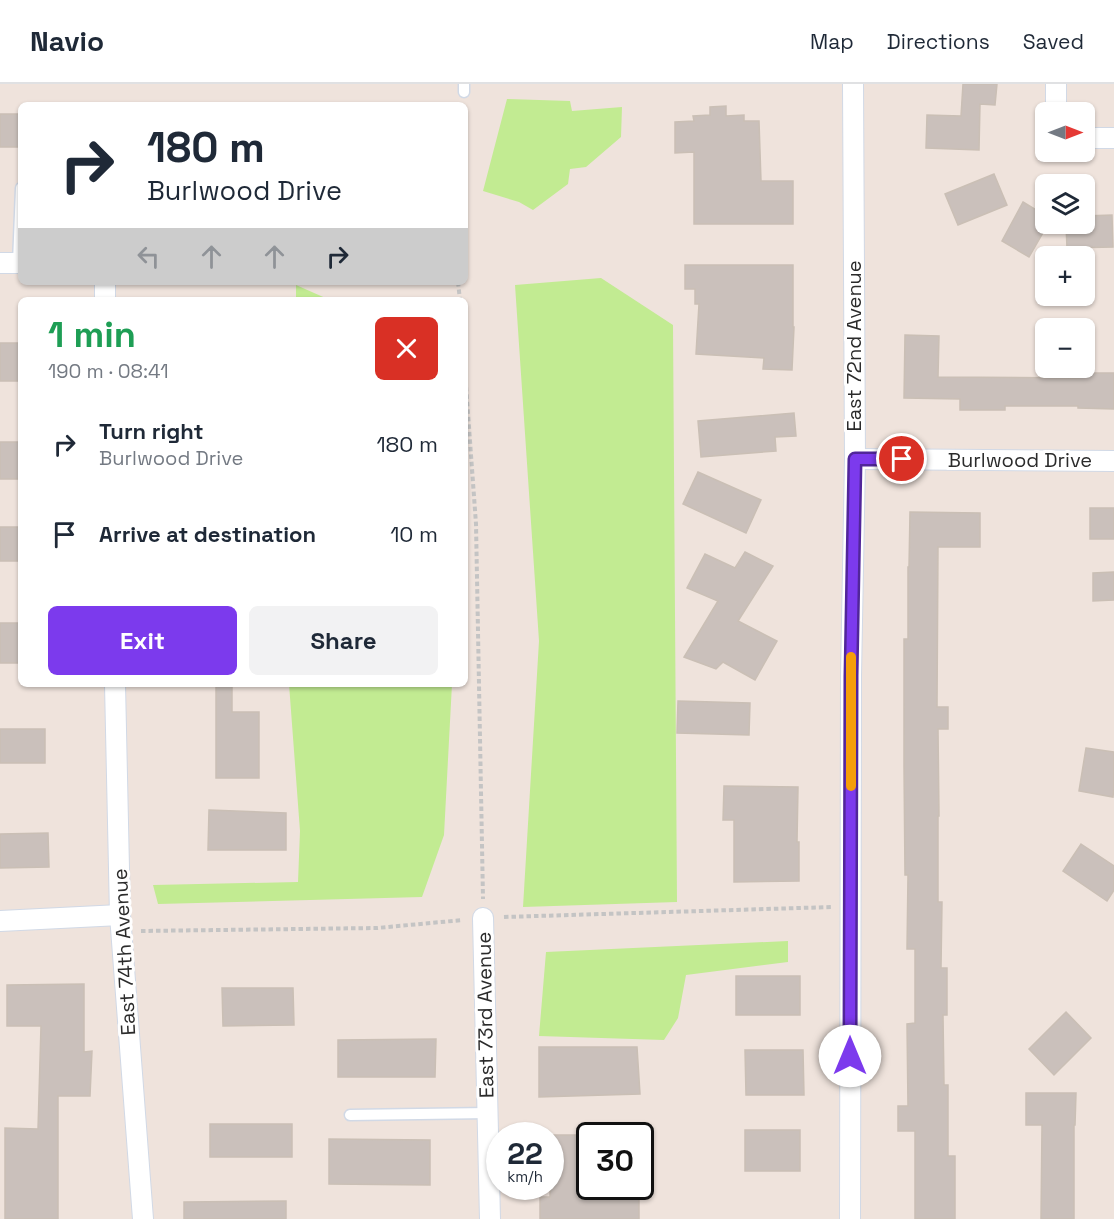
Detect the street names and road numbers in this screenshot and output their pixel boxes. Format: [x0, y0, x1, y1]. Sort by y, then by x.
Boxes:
street label: East 72nd Avenue [841, 260, 867, 432]
street label: Burlwood Drive [948, 447, 1092, 473]
street label: East 74th Avenue [107, 868, 141, 1036]
street label: East 73rd Avenue [471, 932, 499, 1098]

